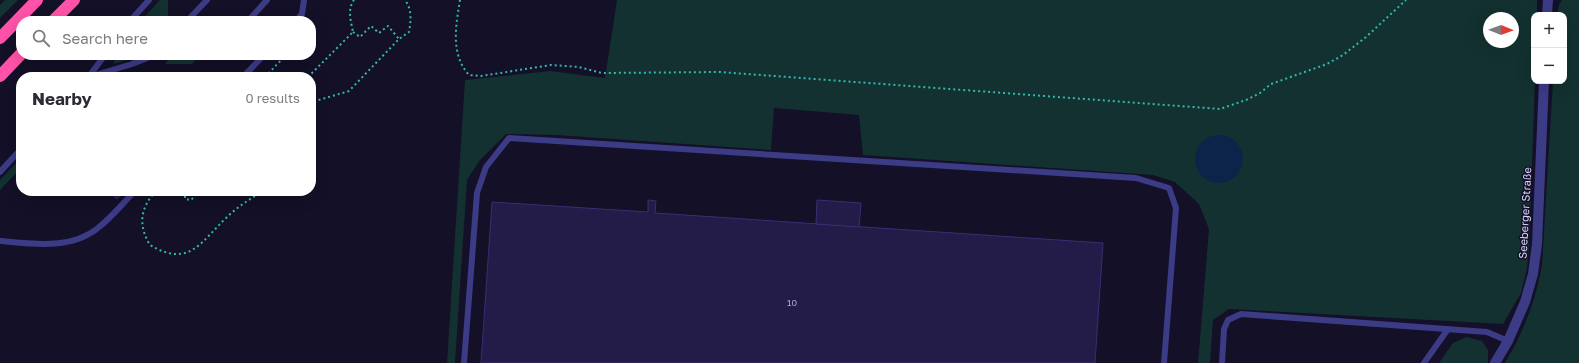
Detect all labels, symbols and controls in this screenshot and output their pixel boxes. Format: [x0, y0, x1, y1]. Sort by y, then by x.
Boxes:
north arrow [1483, 12, 1519, 48]
map controls [1531, 12, 1567, 84]
button: + [1531, 12, 1567, 48]
search box [16, 16, 316, 60]
icon: search [30, 27, 52, 49]
text: Search here [62, 29, 148, 47]
button: − [1531, 48, 1567, 84]
text: Nearby [32, 88, 92, 109]
text: 0 results [245, 90, 300, 106]
street label: Seeberger Straße [1516, 167, 1533, 259]
house number: 10 [787, 297, 797, 308]

